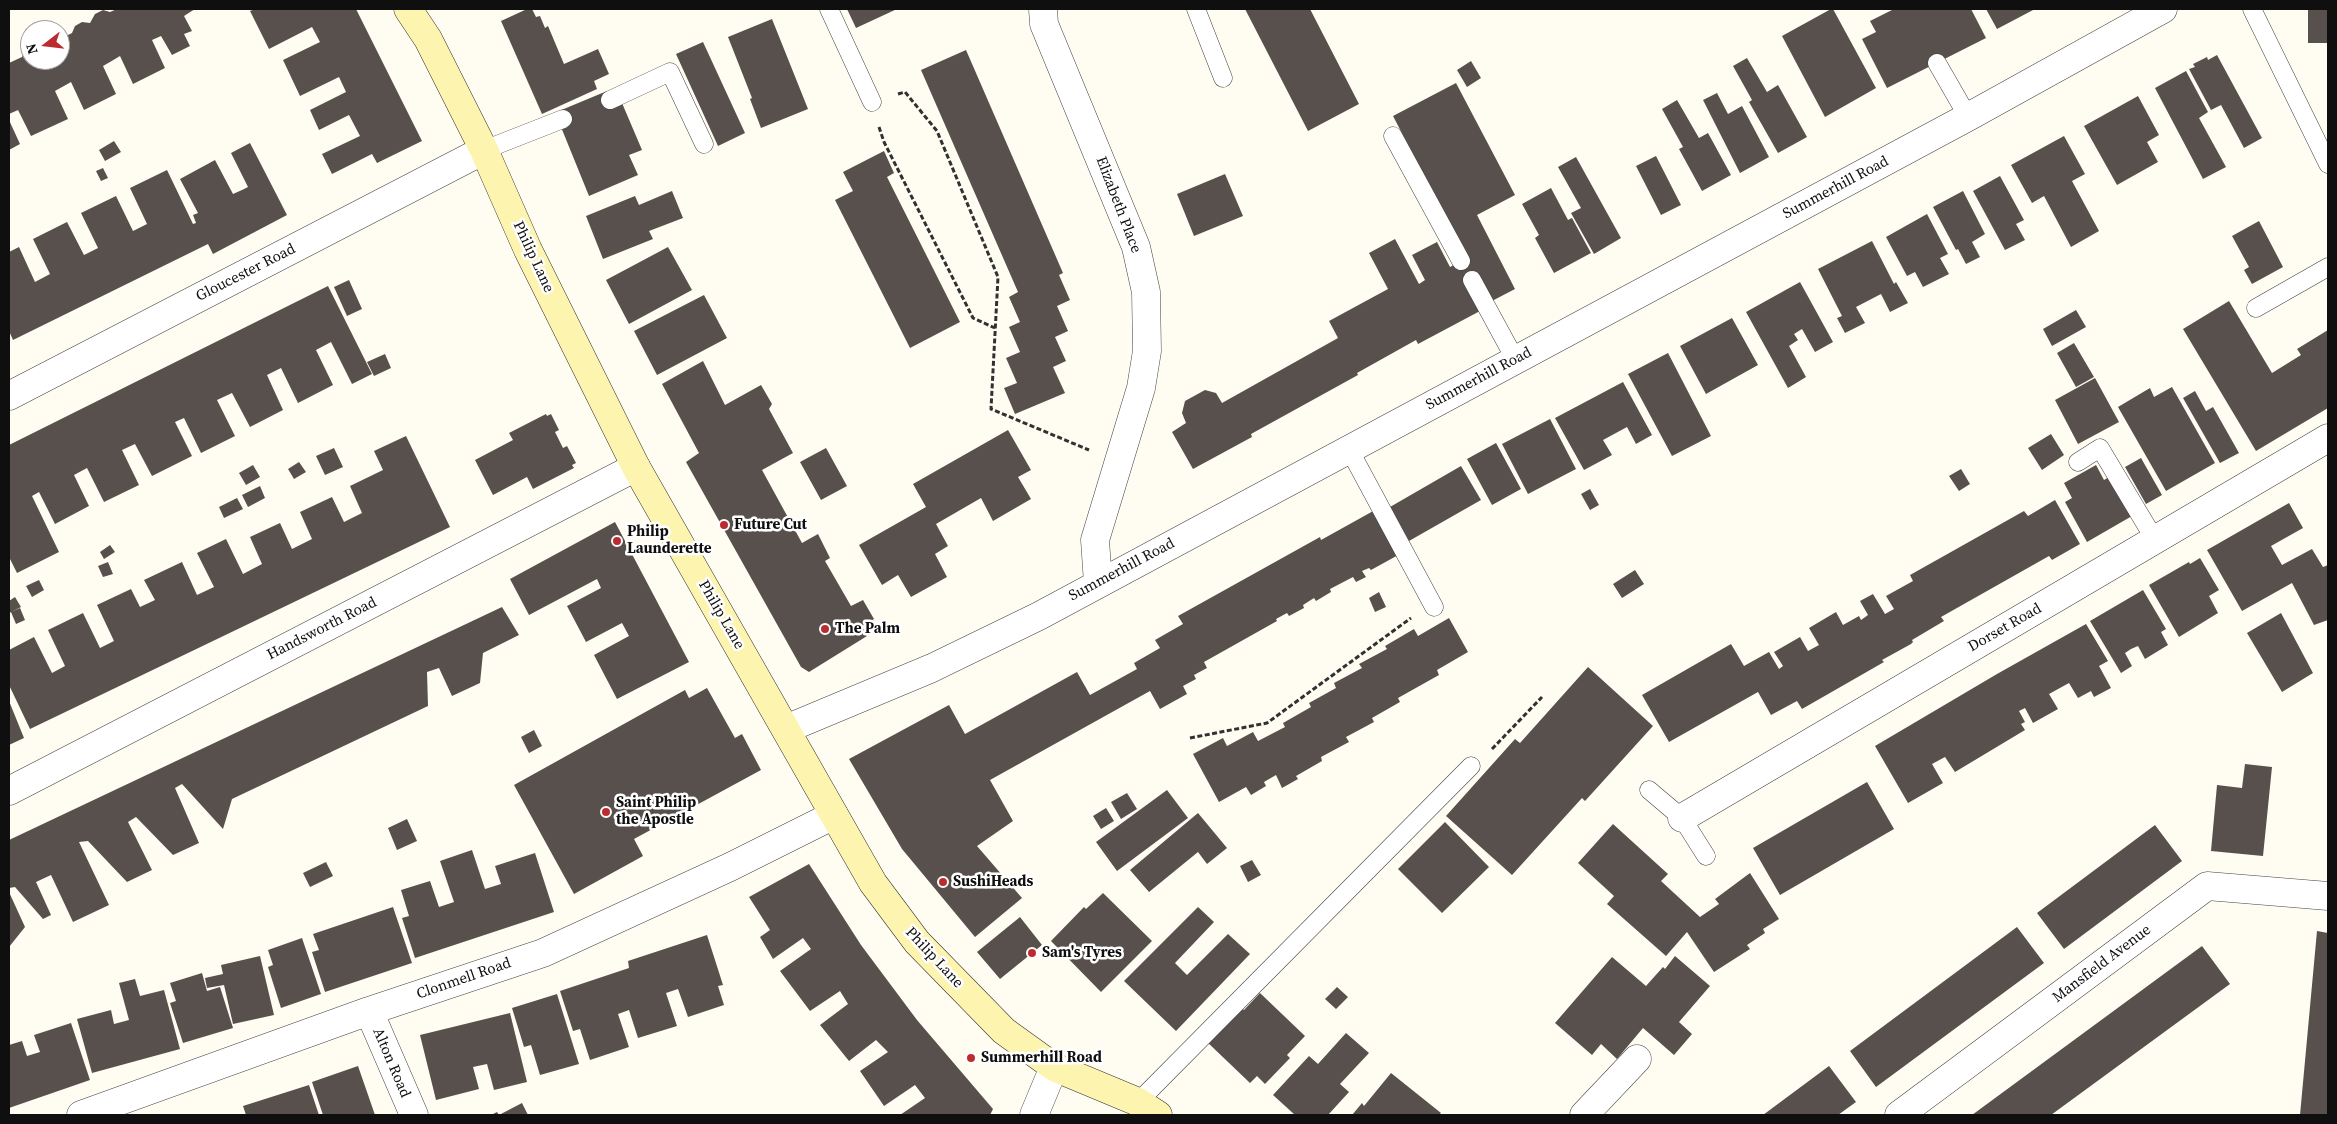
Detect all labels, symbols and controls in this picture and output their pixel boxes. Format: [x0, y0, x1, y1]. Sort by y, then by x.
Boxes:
north arrow [20, 20, 70, 70]
text: N [21, 41, 43, 57]
street label: Summerhill Road [1780, 153, 1892, 223]
street label: Elizabeth Place [1091, 154, 1145, 256]
street label: Philip Lane [509, 218, 557, 296]
street label: Gloucester Road [193, 240, 299, 306]
street label: Summerhill Road [1423, 344, 1535, 414]
place label: Future Cut [734, 516, 807, 534]
marker: Future Cut [718, 519, 730, 531]
place label: Philip Launderette [627, 523, 712, 558]
marker: Philip Launderette [611, 535, 623, 547]
street label: Summerhill Road [1066, 535, 1178, 605]
street label: Philip Lane [694, 577, 748, 653]
street label: Handsworth Road [264, 594, 380, 664]
street label: Dorset Road [1965, 600, 2045, 656]
place label: The Palm [835, 620, 900, 638]
marker: The Palm [819, 623, 831, 635]
place label: Saint Philip the Apostle [616, 794, 696, 829]
marker: Saint Philip the Apostle [600, 806, 612, 818]
place label: SushiHeads [953, 873, 1033, 891]
marker: SushiHeads [937, 876, 949, 888]
street label: Mansfield Avenue [2049, 921, 2155, 1007]
street label: Philip Lane [901, 924, 967, 992]
place label: Sam's Tyres [1042, 944, 1122, 962]
marker: Sam's Tyres [1026, 947, 1038, 959]
street label: Clonmell Road [414, 954, 514, 1004]
street label: Alton Road [368, 1025, 414, 1101]
place label: Summerhill Road [981, 1049, 1102, 1067]
marker: Summerhill Road [965, 1052, 977, 1064]

